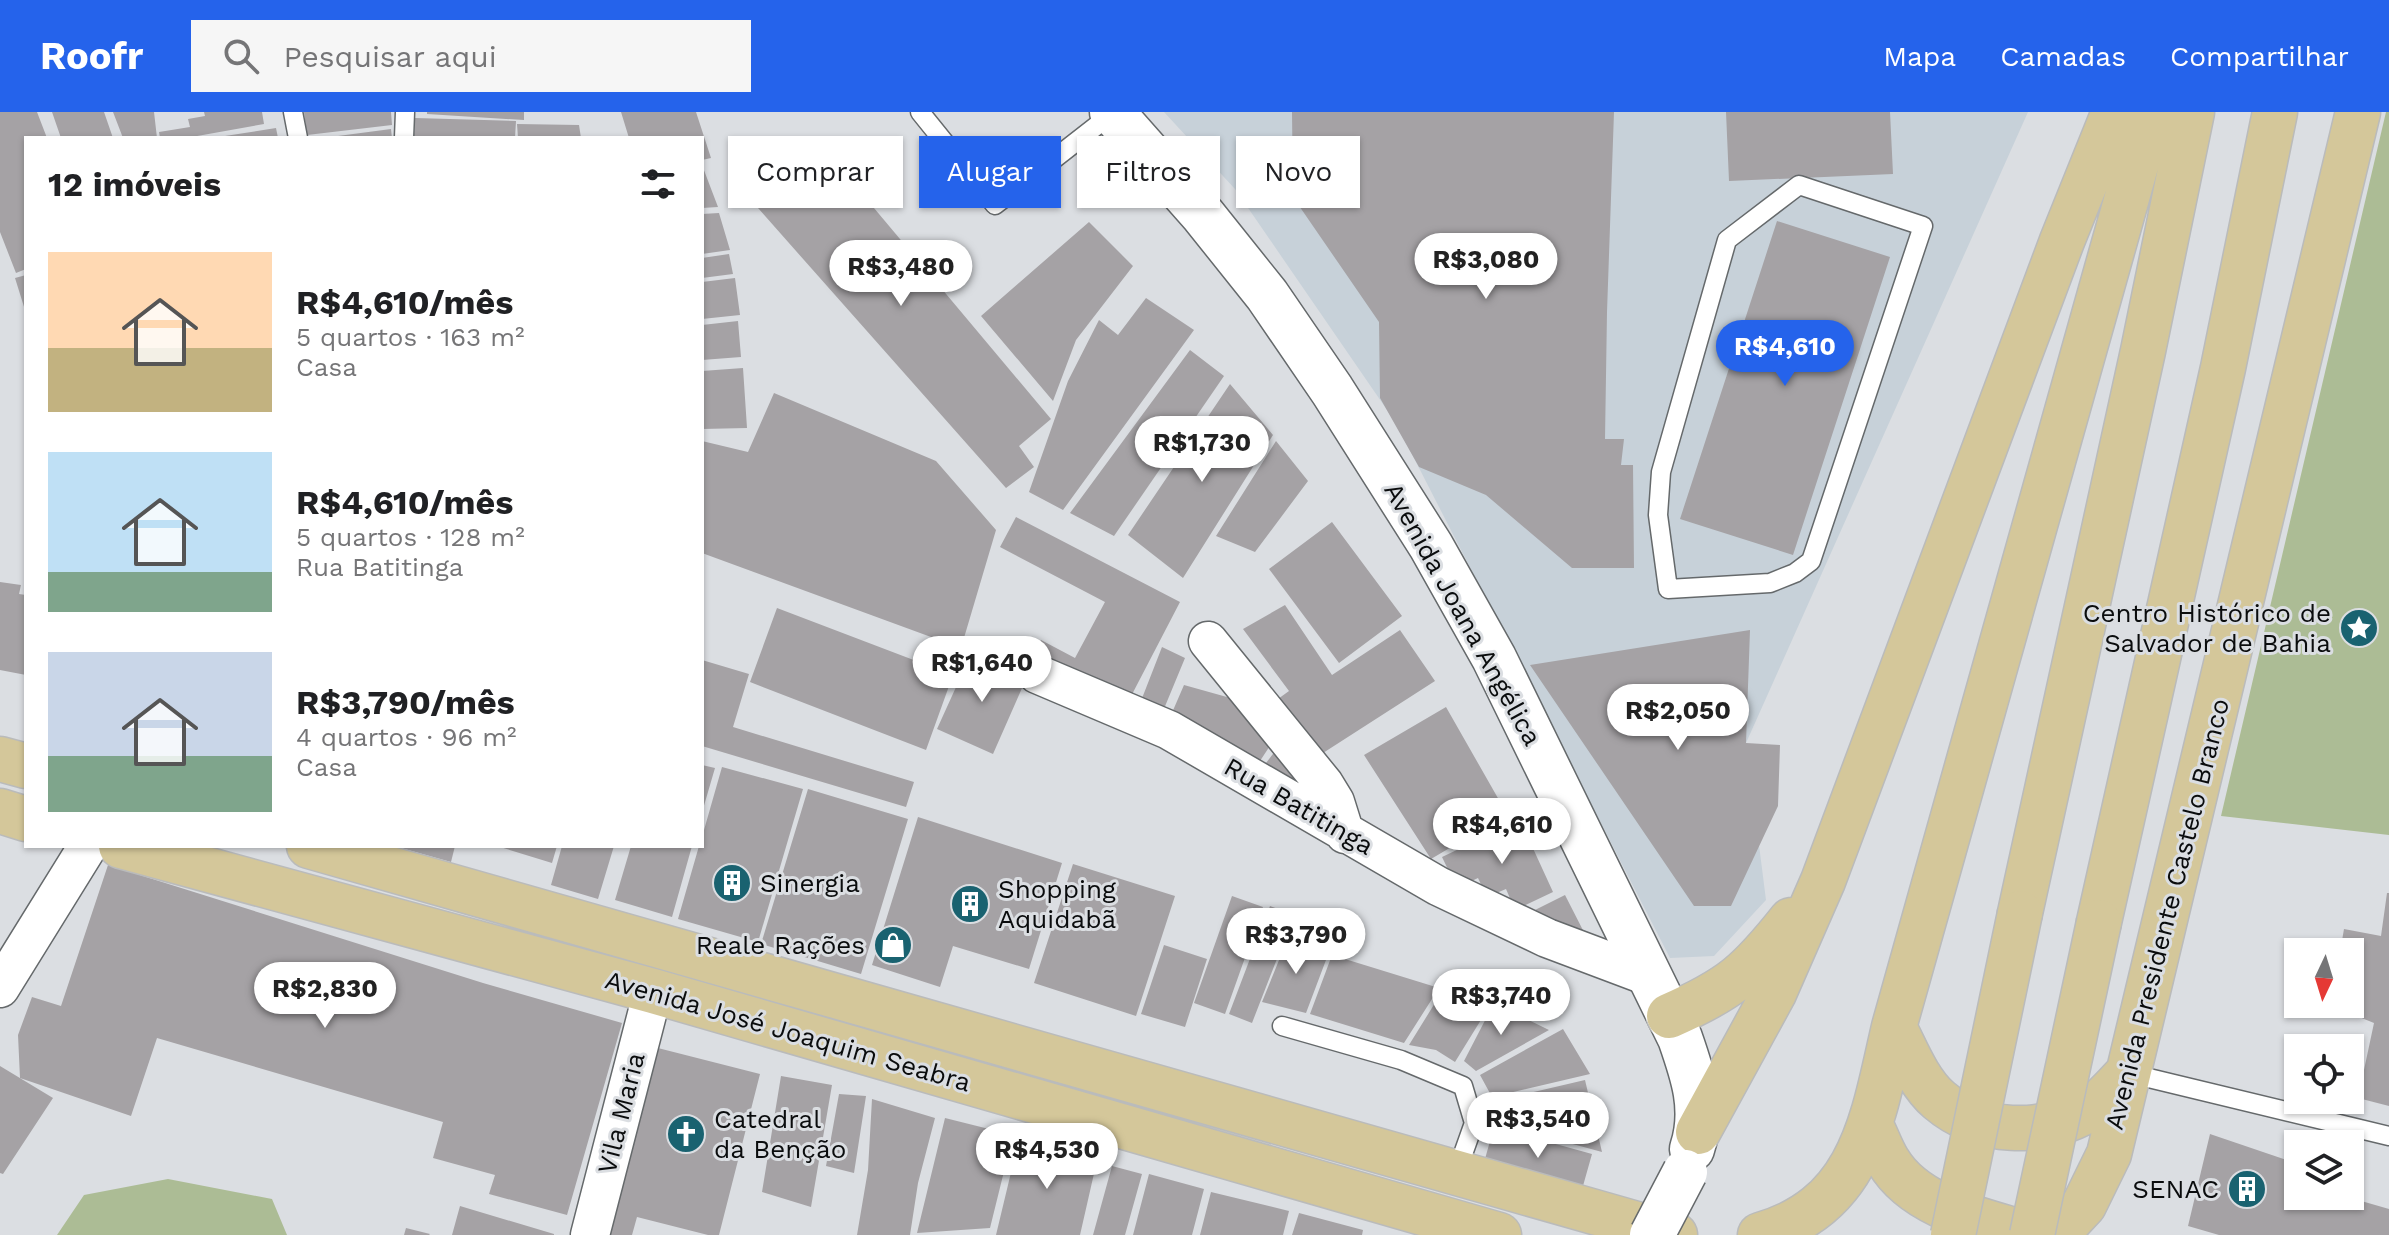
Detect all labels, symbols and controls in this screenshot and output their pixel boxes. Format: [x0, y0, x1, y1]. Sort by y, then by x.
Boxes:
search box [191, 20, 751, 92]
text: Roofr [40, 34, 143, 78]
icon: search [219, 34, 263, 78]
text: Pesquisar aqui [283, 39, 497, 74]
text: Mapa [1883, 40, 1956, 73]
text: Camadas [2000, 40, 2126, 73]
text: Compartilhar [2170, 40, 2349, 73]
chip: Comprar [728, 136, 903, 208]
chip: Alugar [919, 136, 1061, 208]
chip: Filtros [1077, 136, 1220, 208]
chip: Novo [1236, 136, 1360, 208]
icon: filters [636, 162, 680, 206]
text: 12 imóveis [48, 164, 221, 204]
pin: R$3,080 [1412, 233, 1560, 301]
pin: R$3,480 [827, 240, 975, 308]
text: R$3,080 [1432, 244, 1540, 274]
text: R$3,480 [847, 251, 955, 281]
text: R$4,610/mês [296, 282, 513, 322]
icon: home [112, 284, 208, 380]
pin: R$4,610 [1711, 320, 1859, 388]
text: 5 quartos · 163 m² [296, 322, 524, 352]
text: R$4,610 [1734, 331, 1836, 361]
text: Casa [296, 352, 357, 382]
pin: R$1,730 [1128, 416, 1276, 484]
text: R$1,730 [1153, 427, 1251, 457]
street label: Avenida Joana Angélica [1378, 477, 1548, 751]
text: R$4,610/mês [296, 482, 513, 522]
icon: home [112, 484, 208, 580]
text: 5 quartos · 128 m² [296, 522, 525, 552]
text: Rua Batitinga [296, 552, 463, 582]
place label: Centro Histórico de Salvador de Bahia [2083, 598, 2331, 658]
place icon: Centro Histórico de Salvador de Bahia [2338, 607, 2380, 649]
pin: R$1,640 [908, 636, 1056, 704]
text: R$1,640 [931, 647, 1033, 677]
text: R$3,790/mês [296, 682, 515, 722]
icon: home [112, 684, 208, 780]
pin: R$2,050 [1604, 684, 1752, 752]
text: R$2,050 [1625, 695, 1731, 725]
street label: Avenida Presidente Castelo Branco [2099, 695, 2235, 1133]
text: 4 quartos · 96 m² [296, 722, 516, 752]
street label: Rua Batitinga [1219, 751, 1379, 861]
text: Casa [296, 752, 357, 782]
pin: R$4,610 [1428, 798, 1576, 866]
text: R$4,610 [1451, 809, 1553, 839]
building icon: Sinergia [711, 862, 753, 904]
place label: Sinergia [760, 868, 860, 898]
place label: Shopping Aquidabã [998, 874, 1117, 934]
building icon: Shopping Aquidabã [949, 883, 991, 925]
pin: R$3,790 [1222, 908, 1370, 976]
text: R$3,790 [1244, 919, 1348, 949]
shop icon: Reale Rações [872, 924, 914, 966]
place label: Reale Rações [696, 930, 865, 960]
north arrow [2284, 938, 2364, 1018]
map controls [2284, 938, 2364, 1210]
pin: R$2,830 [251, 962, 399, 1030]
street label: Avenida José Joaquim Seabra [602, 964, 975, 1098]
pin: R$3,740 [1427, 969, 1575, 1037]
text: R$2,830 [272, 973, 378, 1003]
text: R$3,740 [1450, 980, 1552, 1010]
button: locate [2284, 1034, 2364, 1114]
street label: Vila Maria [591, 1049, 651, 1177]
pin: R$3,540 [1464, 1092, 1612, 1160]
text: R$3,540 [1485, 1103, 1591, 1133]
place label: Catedral da Benção [714, 1104, 846, 1164]
church icon: Catedral da Benção [665, 1113, 707, 1155]
pin: R$4,530 [973, 1123, 1121, 1191]
button: layers [2284, 1130, 2364, 1210]
text: R$4,530 [994, 1134, 1100, 1164]
building icon: SENAC [2226, 1168, 2268, 1210]
place label: SENAC [2132, 1174, 2219, 1204]

